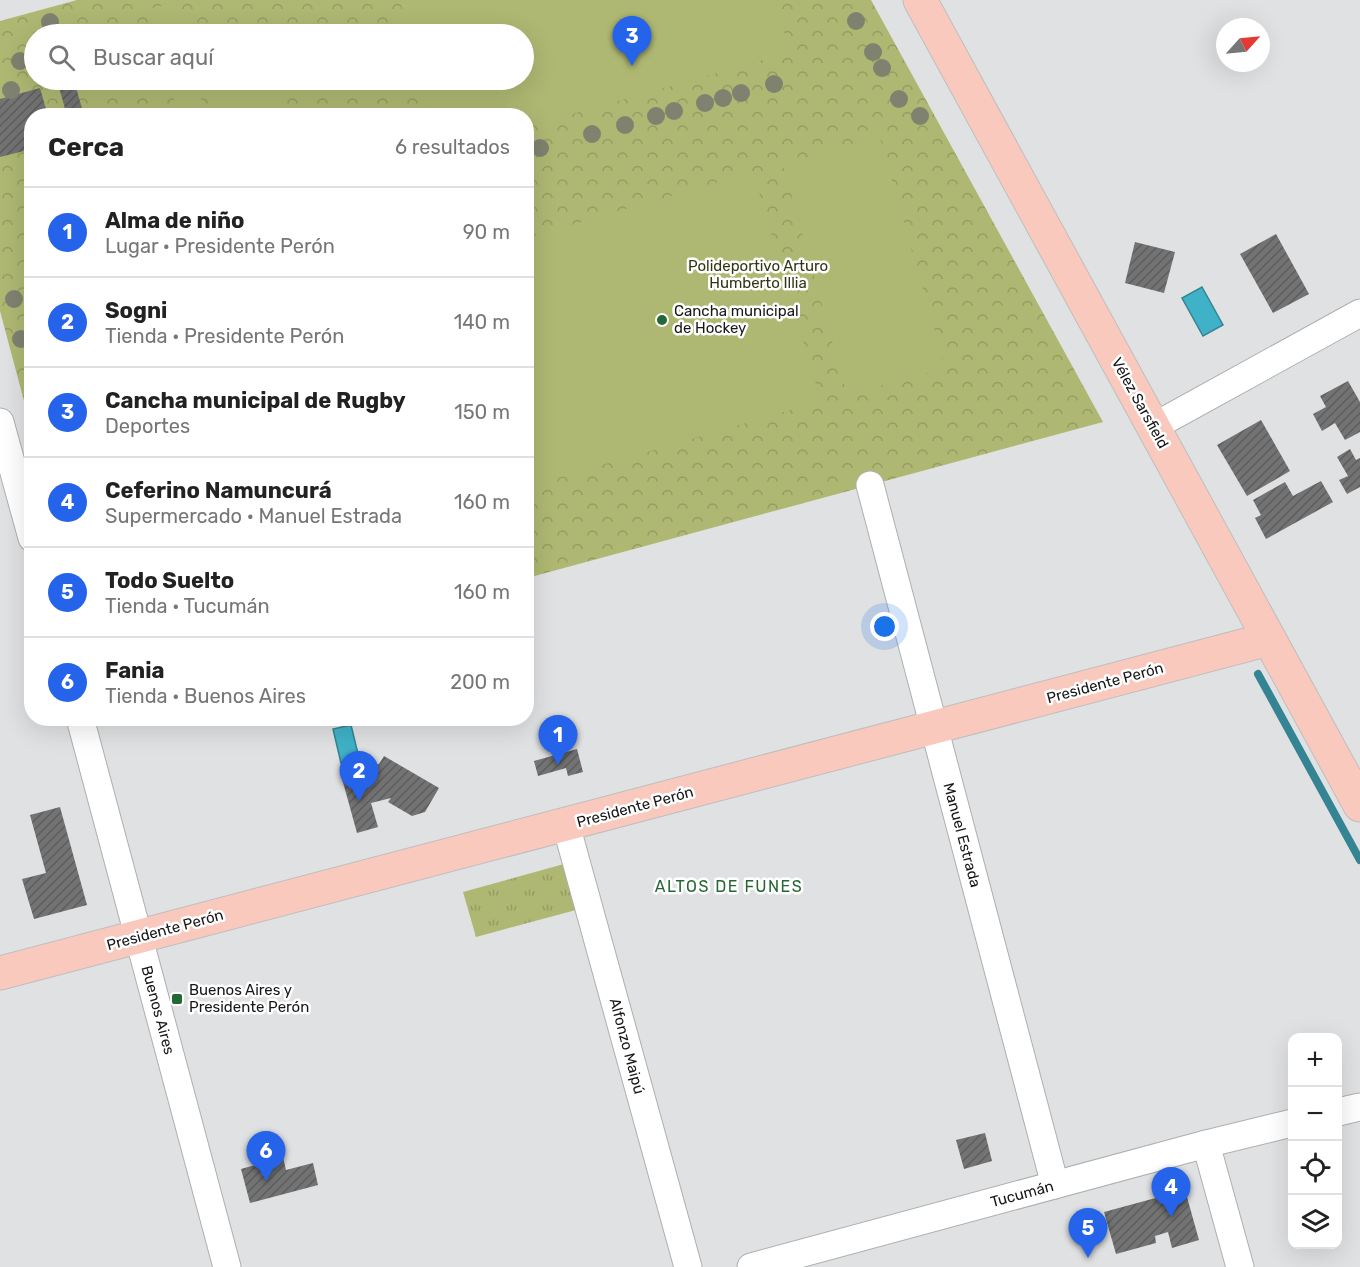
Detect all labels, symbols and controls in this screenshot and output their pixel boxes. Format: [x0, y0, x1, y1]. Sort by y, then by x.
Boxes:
pin: 3 [612, 16, 652, 66]
north arrow [1216, 18, 1270, 72]
search box [24, 24, 534, 90]
icon: search [45, 41, 78, 74]
text: Buscar aquí [93, 44, 214, 71]
text: Cerca [48, 132, 124, 163]
text: 6 resultados [395, 135, 510, 159]
text: Alma de niño [105, 207, 245, 234]
text: 1 [63, 220, 72, 244]
text: 90 m [463, 220, 510, 244]
text: Lugar · Presidente Perón [105, 234, 335, 258]
park label: Polideportivo Arturo Humberto Illia [688, 257, 828, 292]
text: Sogni [105, 297, 167, 324]
place label: Cancha municipal de Hockey [674, 302, 799, 337]
text: 2 [61, 310, 74, 334]
text: 140 m [454, 310, 510, 334]
marker: Cancha municipal de Hockey [655, 313, 669, 327]
text: Tienda · Presidente Perón [105, 324, 344, 348]
street label: Vélez Sarsfield [1108, 354, 1172, 452]
text: Cancha municipal de Rugby [105, 387, 406, 414]
text: 3 [61, 400, 74, 424]
text: 150 m [454, 400, 510, 424]
text: Deportes [105, 414, 190, 438]
text: Ceferino Namuncurá [105, 477, 332, 504]
text: 4 [61, 490, 74, 514]
text: 160 m [454, 490, 510, 514]
text: Supermercado · Manuel Estrada [105, 504, 402, 528]
text: Todo Suelto [105, 567, 234, 594]
text: 5 [61, 580, 74, 604]
text: 160 m [454, 580, 510, 604]
text: Tienda · Tucumán [105, 594, 270, 618]
your location [870, 612, 899, 641]
text: Fania [105, 657, 165, 684]
street label: Presidente Perón [1045, 659, 1165, 707]
text: 6 [61, 670, 74, 694]
text: 200 m [450, 670, 510, 694]
text: Tienda · Buenos Aires [105, 684, 306, 708]
pin: 1 [538, 716, 578, 765]
pin: 2 [340, 752, 378, 801]
street label: Manuel Estrada [939, 781, 985, 889]
street label: Presidente Perón [575, 783, 695, 831]
district label: ALTOS DE FUNES [655, 877, 803, 896]
street label: Presidente Perón [105, 906, 225, 954]
street label: Buenos Aires [137, 964, 179, 1057]
place label: Buenos Aires y Presidente Perón [189, 981, 309, 1016]
marker: Buenos Aires y Presidente Perón [170, 992, 184, 1006]
street label: Alfonzo Maipú [606, 996, 648, 1096]
map controls [1288, 1033, 1342, 1249]
button: + [1288, 1033, 1342, 1087]
button: − [1288, 1087, 1342, 1141]
pin: 6 [246, 1132, 286, 1181]
button: locate [1288, 1141, 1342, 1195]
pin: 4 [1152, 1168, 1190, 1217]
street label: Tucumán [988, 1177, 1056, 1211]
button: layers [1288, 1195, 1342, 1249]
pin: 5 [1068, 1208, 1108, 1258]

